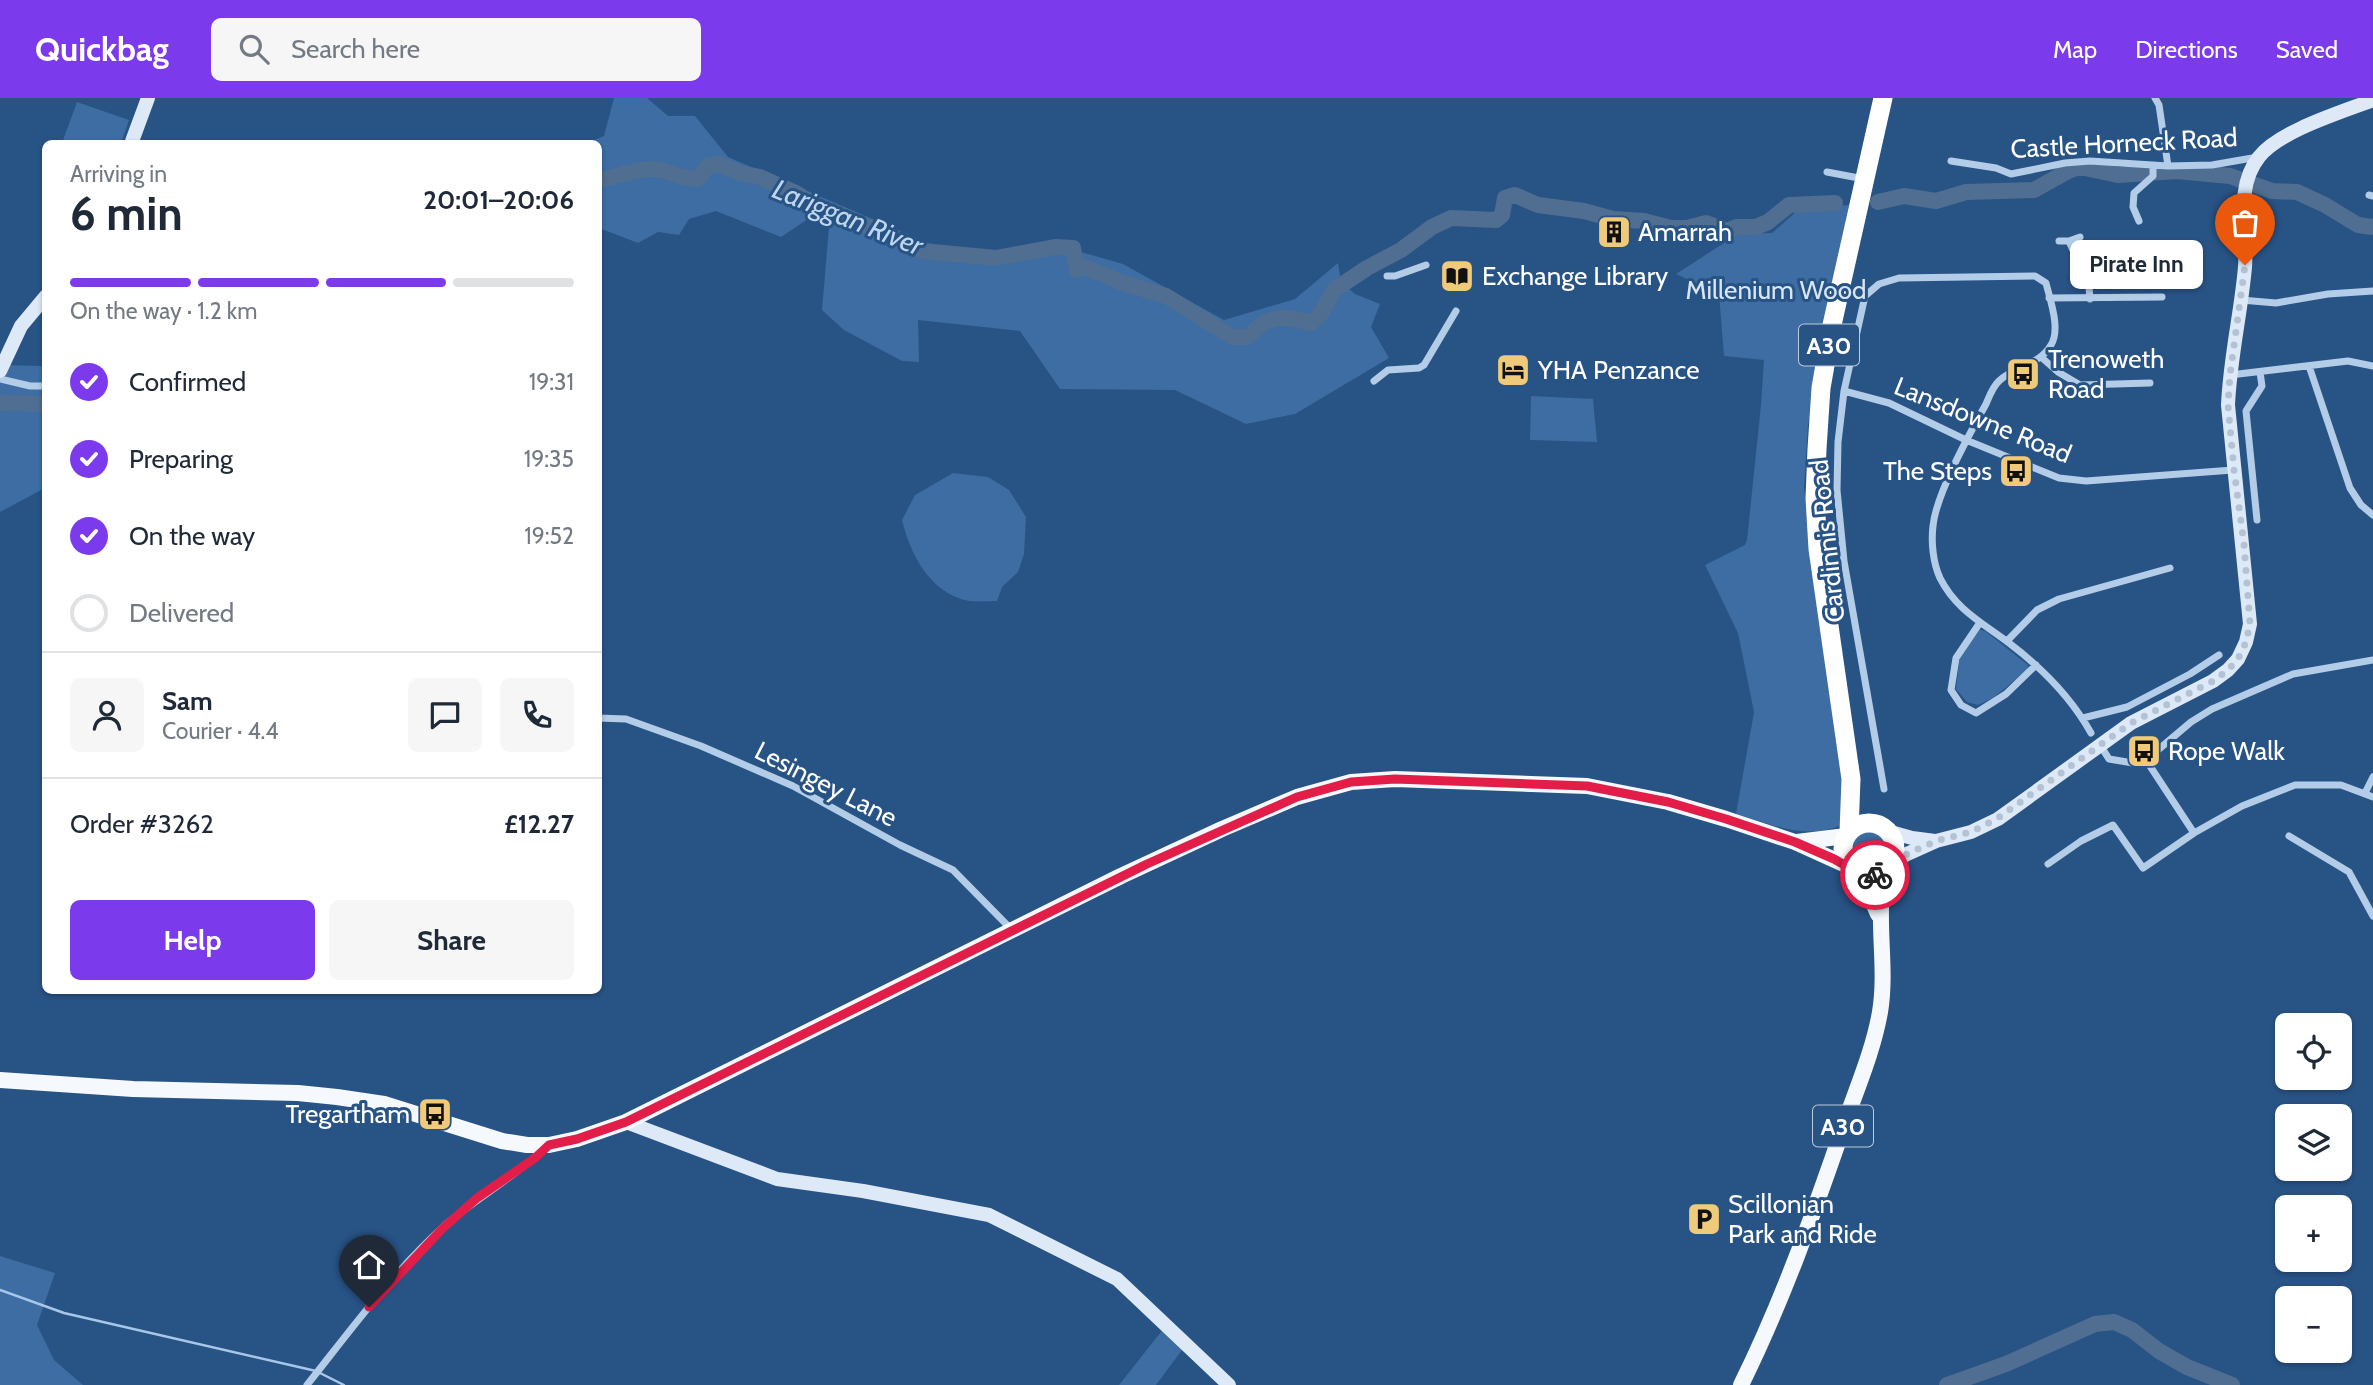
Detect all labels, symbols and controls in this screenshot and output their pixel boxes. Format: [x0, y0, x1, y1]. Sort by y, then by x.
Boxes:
search box [211, 18, 701, 81]
text: Quickbag [35, 29, 169, 69]
icon: search [235, 30, 273, 68]
text: Search here [291, 33, 420, 65]
text: Map [2053, 35, 2097, 64]
text: Directions [2135, 35, 2238, 64]
text: Saved [2276, 35, 2338, 64]
street label: Castle Horneck Road [2010, 121, 2238, 165]
text: Arriving in [70, 160, 167, 188]
water label: Lariggan River [768, 171, 929, 263]
text: 20:01–20:06 [423, 184, 574, 216]
text: 6 min [70, 186, 183, 242]
pin [2215, 193, 2275, 265]
icon: bag [2226, 204, 2264, 242]
building icon: Amarrah [1595, 213, 1633, 251]
place label: Amarrah [1638, 216, 1732, 248]
callout: Pirate Inn [2070, 240, 2203, 290]
text: Pirate Inn [2089, 250, 2184, 278]
library icon: Exchange Library [1438, 257, 1476, 295]
place label: Exchange Library [1482, 260, 1668, 292]
park label: Millenium Wood [1686, 274, 1866, 306]
text: On the way · 1.2 km [70, 297, 257, 325]
road number: A30 [1799, 324, 1859, 366]
place label: Trenoweth Road [2048, 343, 2164, 405]
hotel icon: YHA Penzance [1494, 351, 1532, 389]
place label: YHA Penzance [1537, 354, 1700, 386]
bus stop icon: Trenoweth Road [2004, 355, 2042, 393]
icon: check [70, 363, 108, 401]
text: Confirmed [129, 366, 246, 398]
text: 19:31 [529, 368, 574, 396]
street label: Lansdowne Road [1890, 370, 2076, 470]
icon: check [70, 440, 108, 478]
text: Preparing [129, 443, 233, 475]
text: 19:35 [524, 445, 574, 473]
bus stop icon: The Steps [1997, 452, 2035, 490]
place label: The Steps [1883, 455, 1992, 487]
street label: Cardinnis Road [1803, 458, 1851, 624]
icon: check [70, 517, 108, 555]
text: On the way [129, 520, 255, 552]
text: 19:52 [524, 522, 574, 550]
text: Delivered [129, 597, 234, 629]
button: person [70, 678, 144, 752]
button: chat [408, 678, 482, 752]
button: phone [500, 678, 574, 752]
text: Sam [162, 685, 213, 717]
text: Courier · 4.4 [162, 717, 279, 745]
bus stop icon: Rope Walk [2125, 732, 2163, 770]
street label: Lesingey Lane [750, 734, 902, 834]
place label: Rope Walk [2168, 735, 2285, 767]
text: Order #3262 [70, 808, 214, 840]
text: £12.27 [504, 808, 574, 840]
courier [1840, 840, 1910, 910]
icon: bike [1856, 856, 1894, 894]
button: Help [70, 900, 315, 980]
button: Share [329, 900, 574, 980]
map controls [2275, 1013, 2352, 1363]
button: locate [2275, 1013, 2352, 1090]
bus stop icon: Tregartham [416, 1095, 454, 1133]
place label: Tregartham [285, 1098, 410, 1130]
button: layers [2275, 1104, 2352, 1181]
road number: A30 [1813, 1106, 1873, 1146]
place label: Scillonian Park and Ride [1728, 1188, 1877, 1250]
button: + [2275, 1195, 2352, 1272]
parking icon: Scillonian Park and Ride [1685, 1200, 1723, 1238]
pin [339, 1235, 399, 1307]
icon: home [350, 1246, 388, 1284]
button: − [2275, 1286, 2352, 1363]

